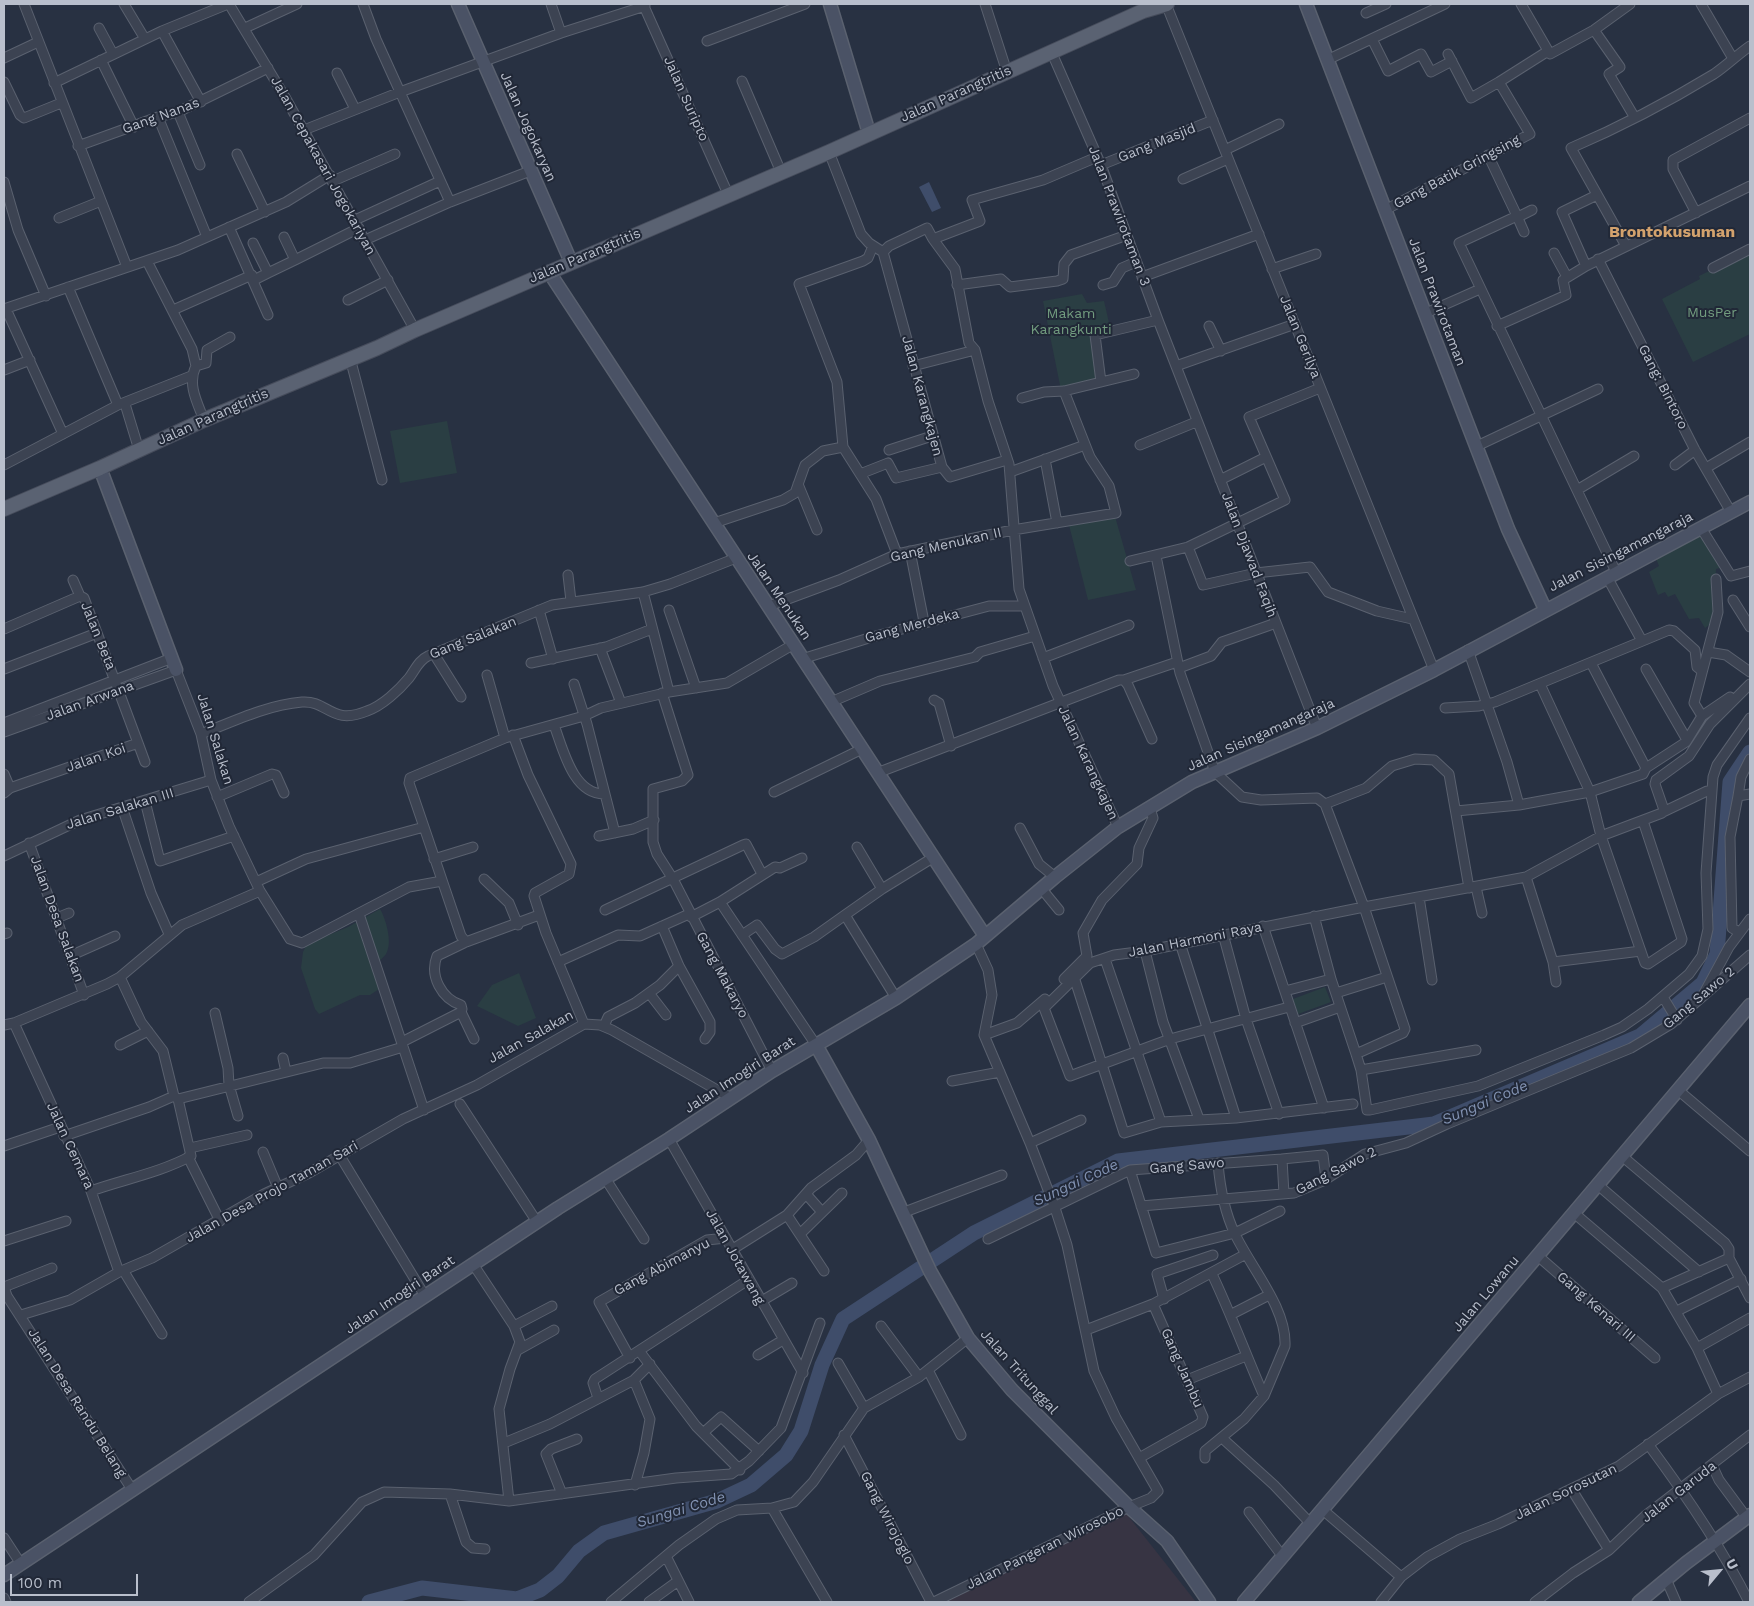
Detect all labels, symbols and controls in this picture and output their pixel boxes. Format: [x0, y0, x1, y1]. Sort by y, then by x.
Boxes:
street label: Jalan Suripto [660, 54, 712, 144]
street label: Jalan Parangtritis [898, 62, 1014, 126]
street label: Jalan Jogokaryan [496, 70, 560, 184]
street label: Jalan Cepakasari Jogokariyan [267, 74, 379, 258]
street label: Gang Nanas [120, 94, 202, 138]
street label: Gang Masjid [1116, 120, 1198, 166]
street label: Gang Batik Gringsing [1391, 132, 1523, 212]
street label: Jalan Prawirotaman 3 [1084, 143, 1154, 289]
district label: Brontokusuman [1609, 222, 1735, 242]
street label: Jalan Parangtritis [527, 225, 643, 287]
street label: Jalan Prawirotaman [1405, 236, 1469, 368]
street label: Jalan Gerilya [1276, 293, 1324, 381]
park label: MusPer [1687, 305, 1737, 321]
park label: Makam Karangkunti [1030, 306, 1112, 338]
street label: Jalan Karangkajen [898, 334, 946, 458]
street label: Gang: Bintoro [1634, 342, 1692, 432]
street label: Jalan Parangtritis [155, 385, 271, 449]
street label: Jalan Djawad Faqih [1217, 490, 1281, 620]
street label: Jalan Sisingamangaraja [1546, 508, 1696, 596]
street label: Gang Menukan II [889, 524, 1003, 566]
street label: Jalan Menukan [743, 549, 815, 643]
street label: Jalan Beta [77, 599, 119, 673]
street label: Gang Merdeka [863, 605, 961, 647]
street label: Gang Salakan [427, 613, 519, 663]
street label: Jalan Arwana [44, 677, 136, 725]
street label: Jalan Salakan [193, 691, 237, 787]
street label: Jalan Sisingamangaraja [1185, 695, 1337, 775]
street label: Jalan Karangkajen [1054, 703, 1122, 823]
street label: Jalan Koi [64, 740, 128, 776]
street label: Jalan Salakan III [64, 785, 176, 833]
street label: Jalan Desa Salakan [26, 854, 88, 984]
street label: Jalan Harmoni Raya [1127, 919, 1263, 961]
street label: Gang Makaryo [692, 929, 752, 1021]
street label: Gang Sawo 2 [1660, 963, 1738, 1033]
street label: Jalan Salakan [486, 1007, 576, 1067]
street label: Jalan Imogiri Barat [682, 1033, 798, 1117]
water label: Sungai Code [1439, 1077, 1531, 1129]
street label: Jalan Cemara [43, 1100, 97, 1192]
street label: Jalan Desa Projo Taman Sari [183, 1137, 361, 1247]
street label: Gang Sawo 2 [1293, 1143, 1379, 1199]
street label: Gang Sawo [1149, 1154, 1225, 1178]
water label: Sungai Code [1031, 1155, 1121, 1211]
street label: Jalan Jotawang [702, 1206, 768, 1308]
street label: Gang Abimanyu [611, 1235, 713, 1299]
street label: Jalan Imogiri Barat [342, 1252, 458, 1338]
street label: Jalan Lowanu [1449, 1252, 1523, 1336]
street label: Gang Kenari III [1553, 1268, 1639, 1346]
street label: Jalan Desa Randu Belang [24, 1325, 130, 1481]
street label: Jalan Tritunggal [976, 1326, 1062, 1418]
street label: Gang Jambu [1157, 1326, 1207, 1410]
street label: Jalan Garuda [1638, 1458, 1720, 1526]
street label: Jalan Sorosutan [1512, 1460, 1620, 1524]
street label: Gang Wirojoglo [856, 1469, 918, 1567]
water label: Sungai Code [635, 1488, 727, 1532]
street label: Jalan Pangeran Wirosobo [964, 1503, 1126, 1593]
north arrow [1694, 1546, 1744, 1596]
text: U [1723, 1556, 1742, 1572]
scale bar [12, 1564, 140, 1596]
text: 100 m [18, 1574, 62, 1592]

